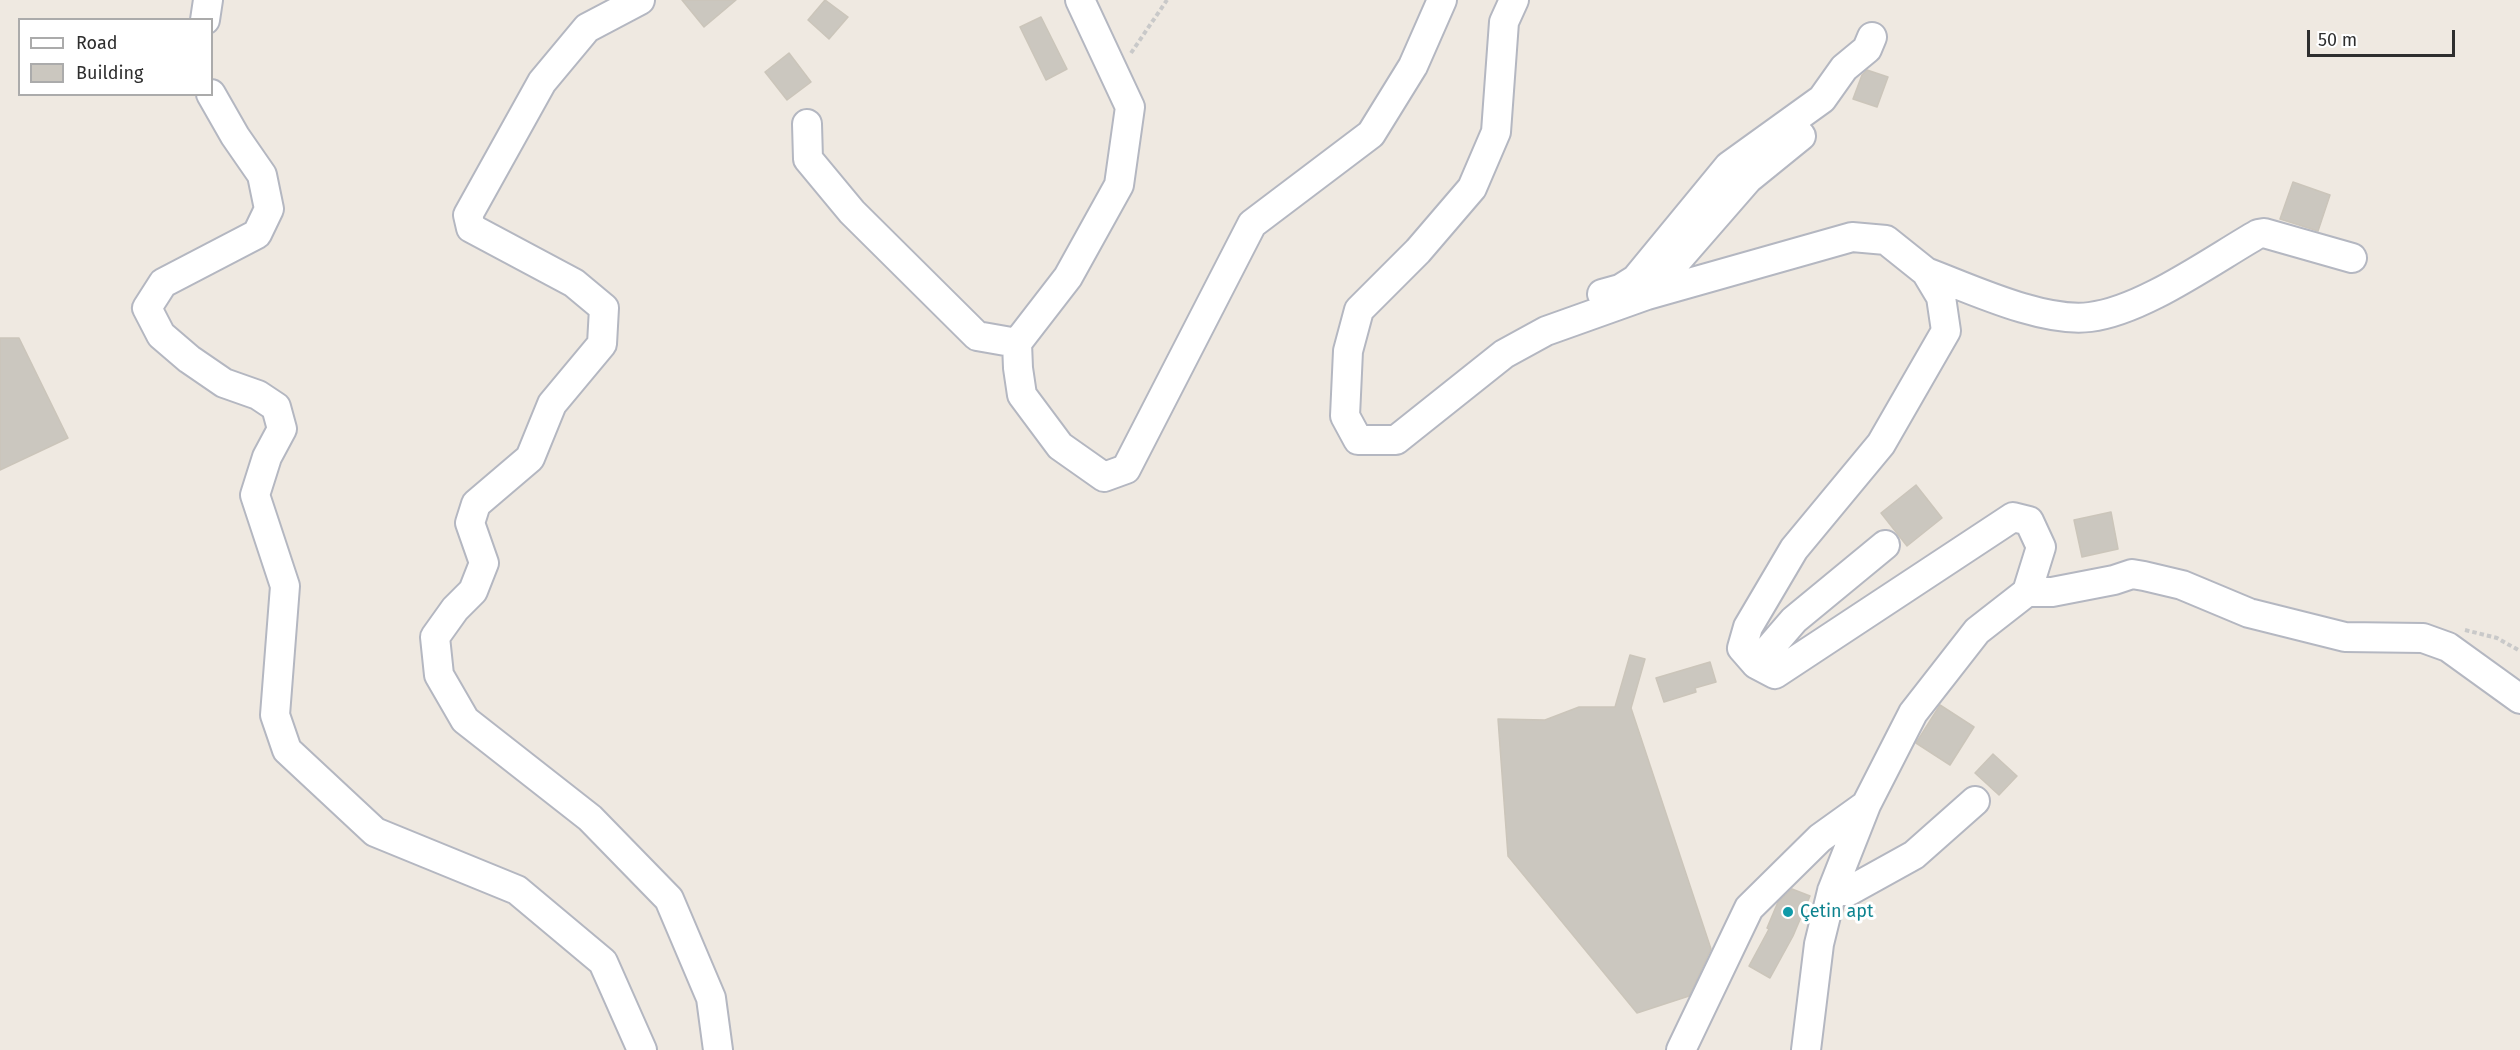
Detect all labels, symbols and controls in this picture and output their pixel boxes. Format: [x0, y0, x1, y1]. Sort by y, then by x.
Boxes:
legend [18, 18, 213, 96]
scale bar [2310, 18, 2458, 56]
text: 50 m [2318, 29, 2357, 51]
text: Road [76, 32, 118, 54]
text: Building [76, 62, 143, 84]
place label: Çetin apt [1800, 901, 1873, 923]
marker: Çetin apt [1781, 905, 1795, 919]

